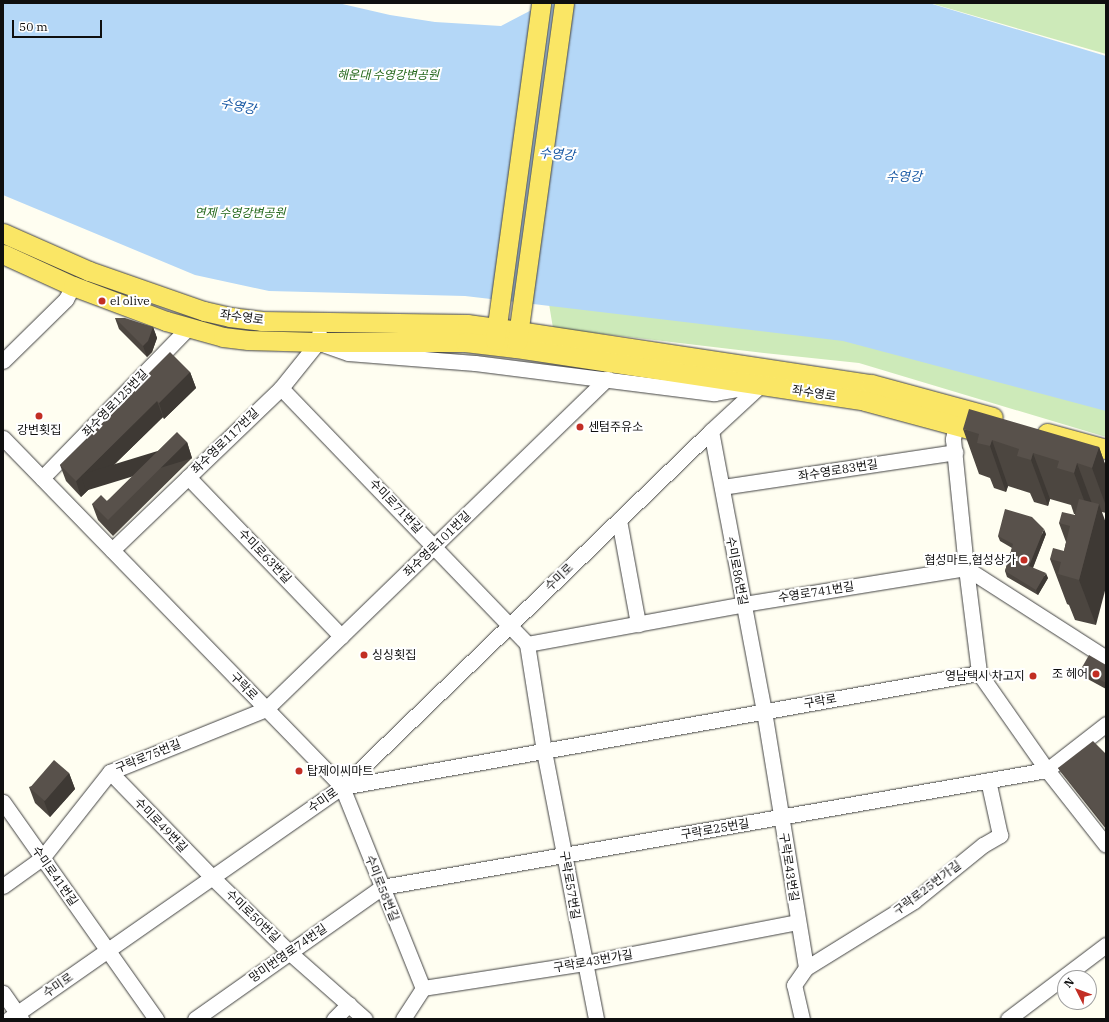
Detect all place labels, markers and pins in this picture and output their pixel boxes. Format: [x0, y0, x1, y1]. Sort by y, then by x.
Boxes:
place label: el olive [110, 294, 150, 308]
marker: el olive [97, 296, 107, 306]
marker: 강변횟집 [34, 411, 44, 421]
place label: 센텀주유소 [588, 420, 643, 434]
marker: 센텀주유소 [575, 422, 585, 432]
place label: 강변횟집 [17, 423, 61, 437]
place label: 협성마트,협성상가 [924, 553, 1016, 567]
marker: 협성마트,협성상가 [1019, 555, 1029, 565]
place label: 싱싱횟집 [372, 648, 416, 662]
marker: 싱싱횟집 [359, 650, 369, 660]
place label: 조 헤어 [1052, 667, 1088, 681]
place label: 영남택시 차고지 [945, 669, 1025, 683]
marker: 조 헤어 [1091, 669, 1101, 679]
marker: 영남택시 차고지 [1028, 671, 1038, 681]
place label: 탑제이씨마트 [307, 764, 373, 778]
marker: 탑제이씨마트 [294, 766, 304, 776]

